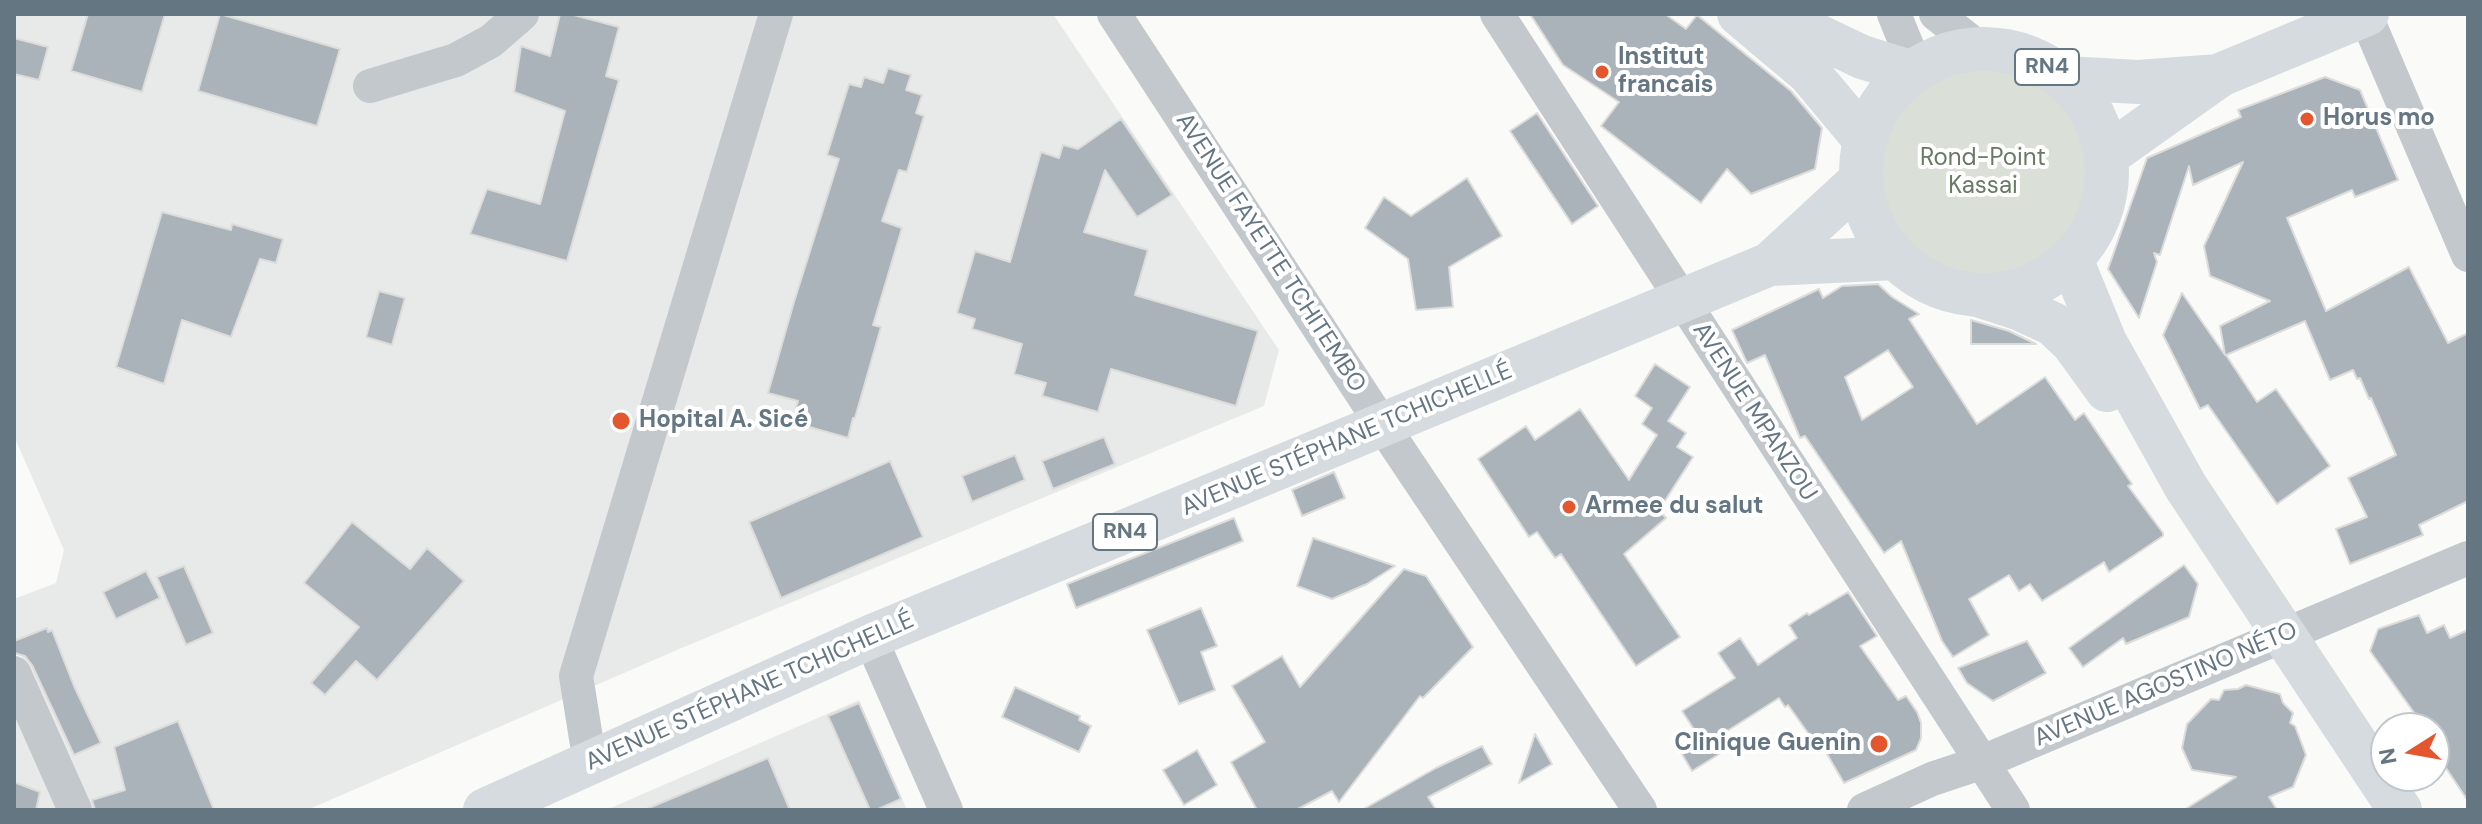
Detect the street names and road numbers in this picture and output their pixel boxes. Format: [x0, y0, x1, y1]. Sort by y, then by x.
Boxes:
road number: RN4 [2015, 49, 2079, 85]
street label: AVENUE FAYETTE TCHITEMBO [1169, 108, 1371, 398]
street label: AVENUE MPANZOU [1686, 317, 1822, 507]
street label: AVENUE STÉPHANE TCHICHELLÉ [1177, 357, 1517, 523]
road number: RN4 [1093, 514, 1157, 550]
street label: AVENUE STÉPHANE TCHICHELLÉ [581, 606, 919, 778]
street label: AVENUE AGOSTINO NÉTO [2030, 617, 2302, 753]

